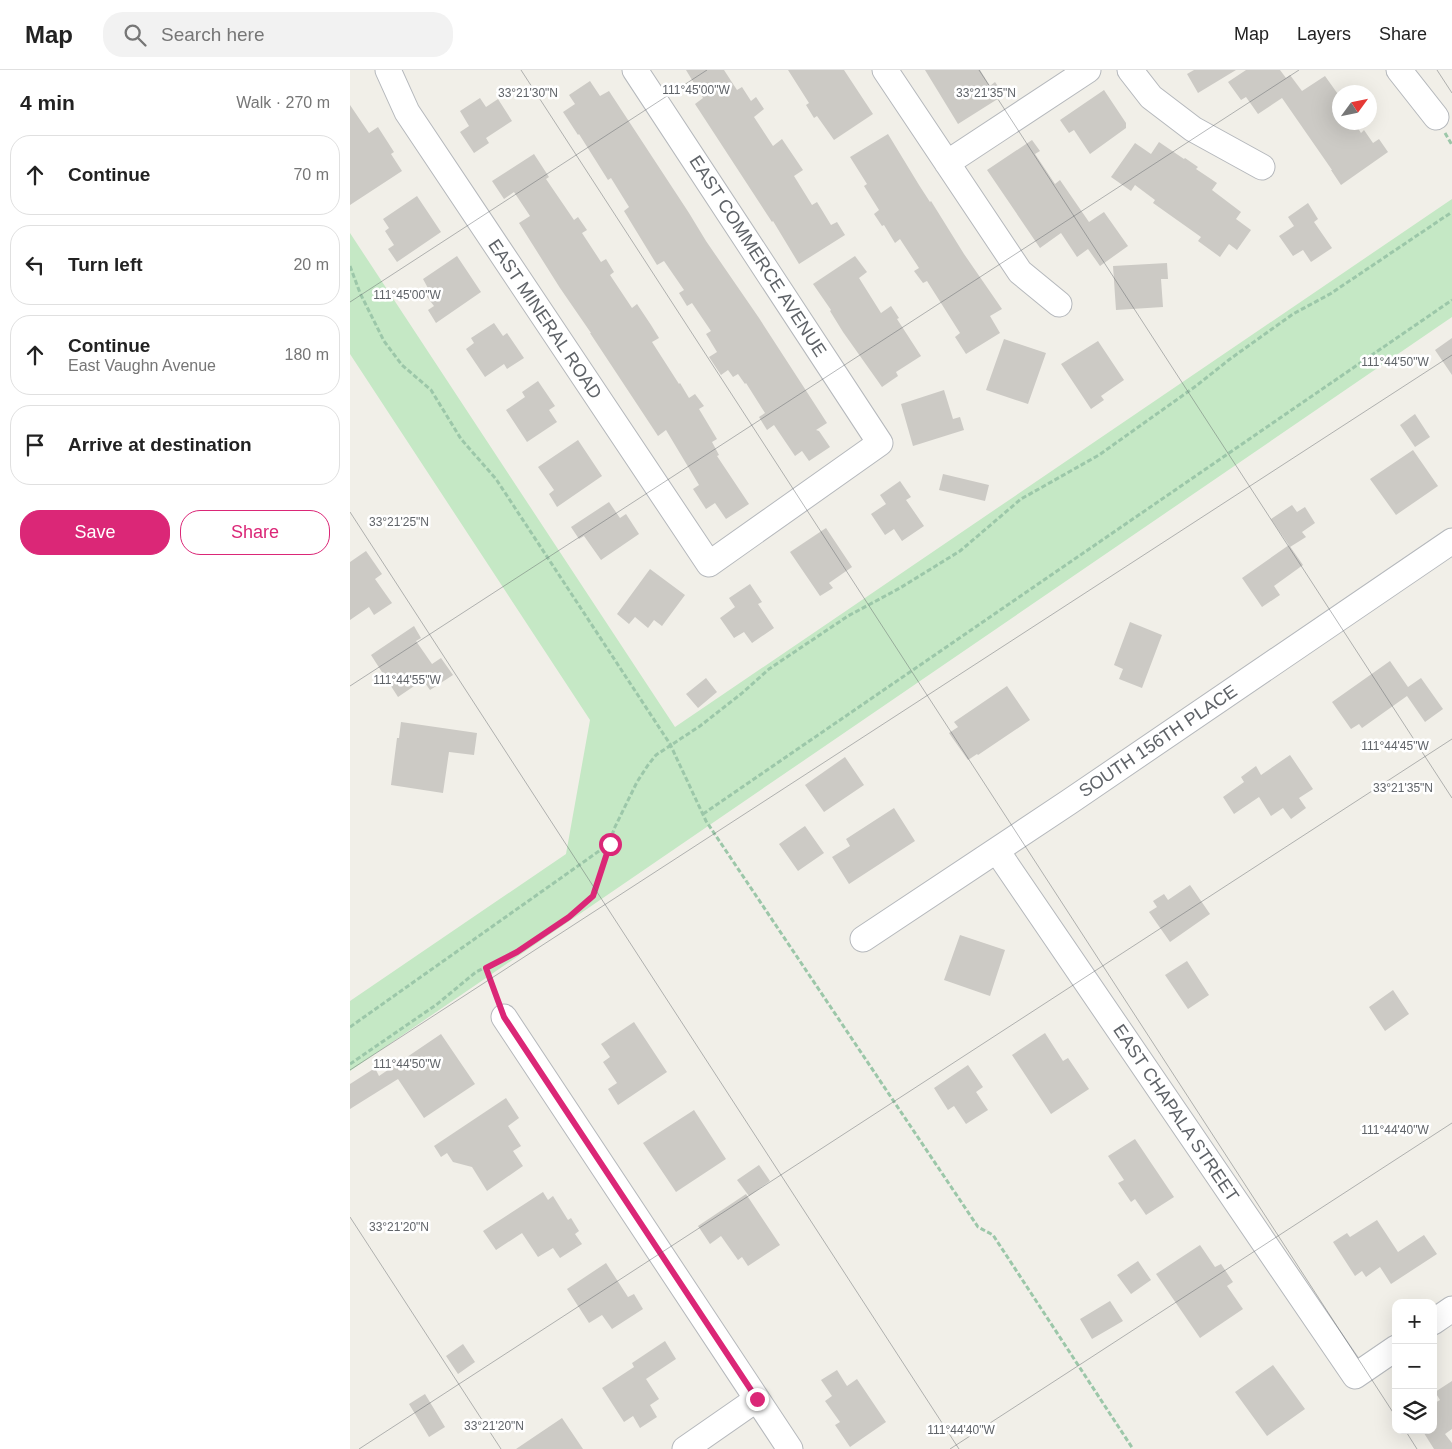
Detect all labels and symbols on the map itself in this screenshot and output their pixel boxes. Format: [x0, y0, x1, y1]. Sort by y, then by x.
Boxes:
text: 111°45'00"W [662, 83, 730, 97]
north arrow [1332, 85, 1377, 130]
text: 33°21'30"N [498, 86, 558, 100]
text: 33°21'35"N [956, 86, 1016, 100]
street label: EAST COMMERCE AVENUE [686, 152, 830, 360]
street label: EAST MINERAL ROAD [484, 235, 606, 403]
text: 111°45'00"W [373, 288, 441, 302]
text: 111°44'50"W [1361, 355, 1429, 369]
text: 33°21'25"N [369, 515, 429, 529]
text: 111°44'55"W [373, 673, 441, 687]
street label: SOUTH 156TH PLACE [1075, 681, 1241, 801]
text: 111°44'45"W [1361, 739, 1429, 753]
text: 33°21'35"N [1373, 781, 1433, 795]
route start [599, 833, 622, 856]
street label: EAST CHAPALA STREET [1109, 1021, 1243, 1205]
text: 111°44'50"W [373, 1057, 441, 1071]
text: 111°44'40"W [1361, 1123, 1429, 1137]
text: 33°21'20"N [369, 1220, 429, 1234]
route end [746, 1388, 769, 1411]
text: 33°21'20"N [464, 1419, 524, 1433]
text: 111°44'40"W [927, 1423, 995, 1437]

